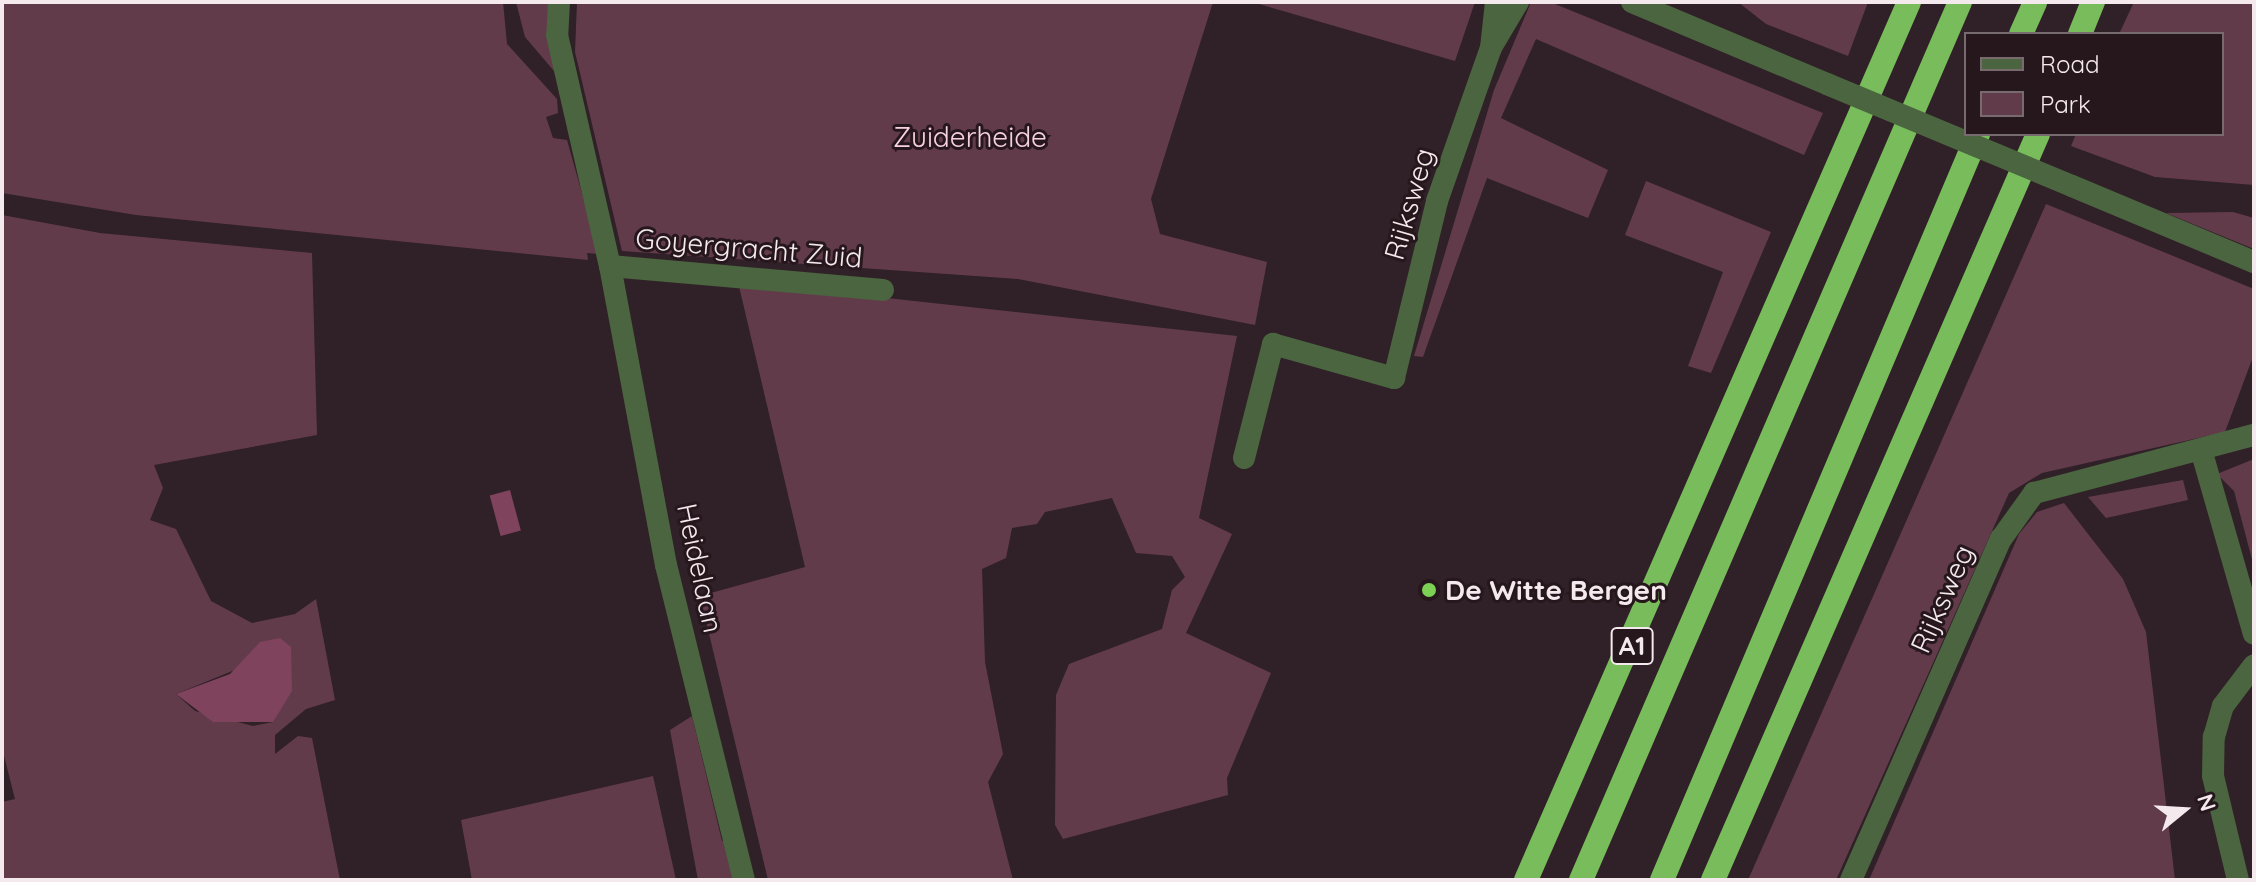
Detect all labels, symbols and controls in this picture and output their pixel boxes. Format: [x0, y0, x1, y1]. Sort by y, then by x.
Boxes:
legend [1964, 32, 2224, 136]
text: Road [2040, 49, 2100, 79]
text: Park [2040, 89, 2091, 119]
park label: Zuiderheide [893, 120, 1047, 154]
street label: Rijksweg [1377, 144, 1441, 264]
street label: Goyergracht Zuid [634, 221, 864, 275]
street label: Heidelaan [670, 500, 730, 636]
street label: Rijksweg [1903, 540, 1981, 658]
place label: De Witte Bergen [1445, 573, 1667, 607]
marker: De Witte Bergen [1420, 581, 1438, 599]
road number: A1 [1610, 624, 1654, 668]
north arrow [2144, 770, 2224, 850]
text: N [2191, 791, 2223, 815]

